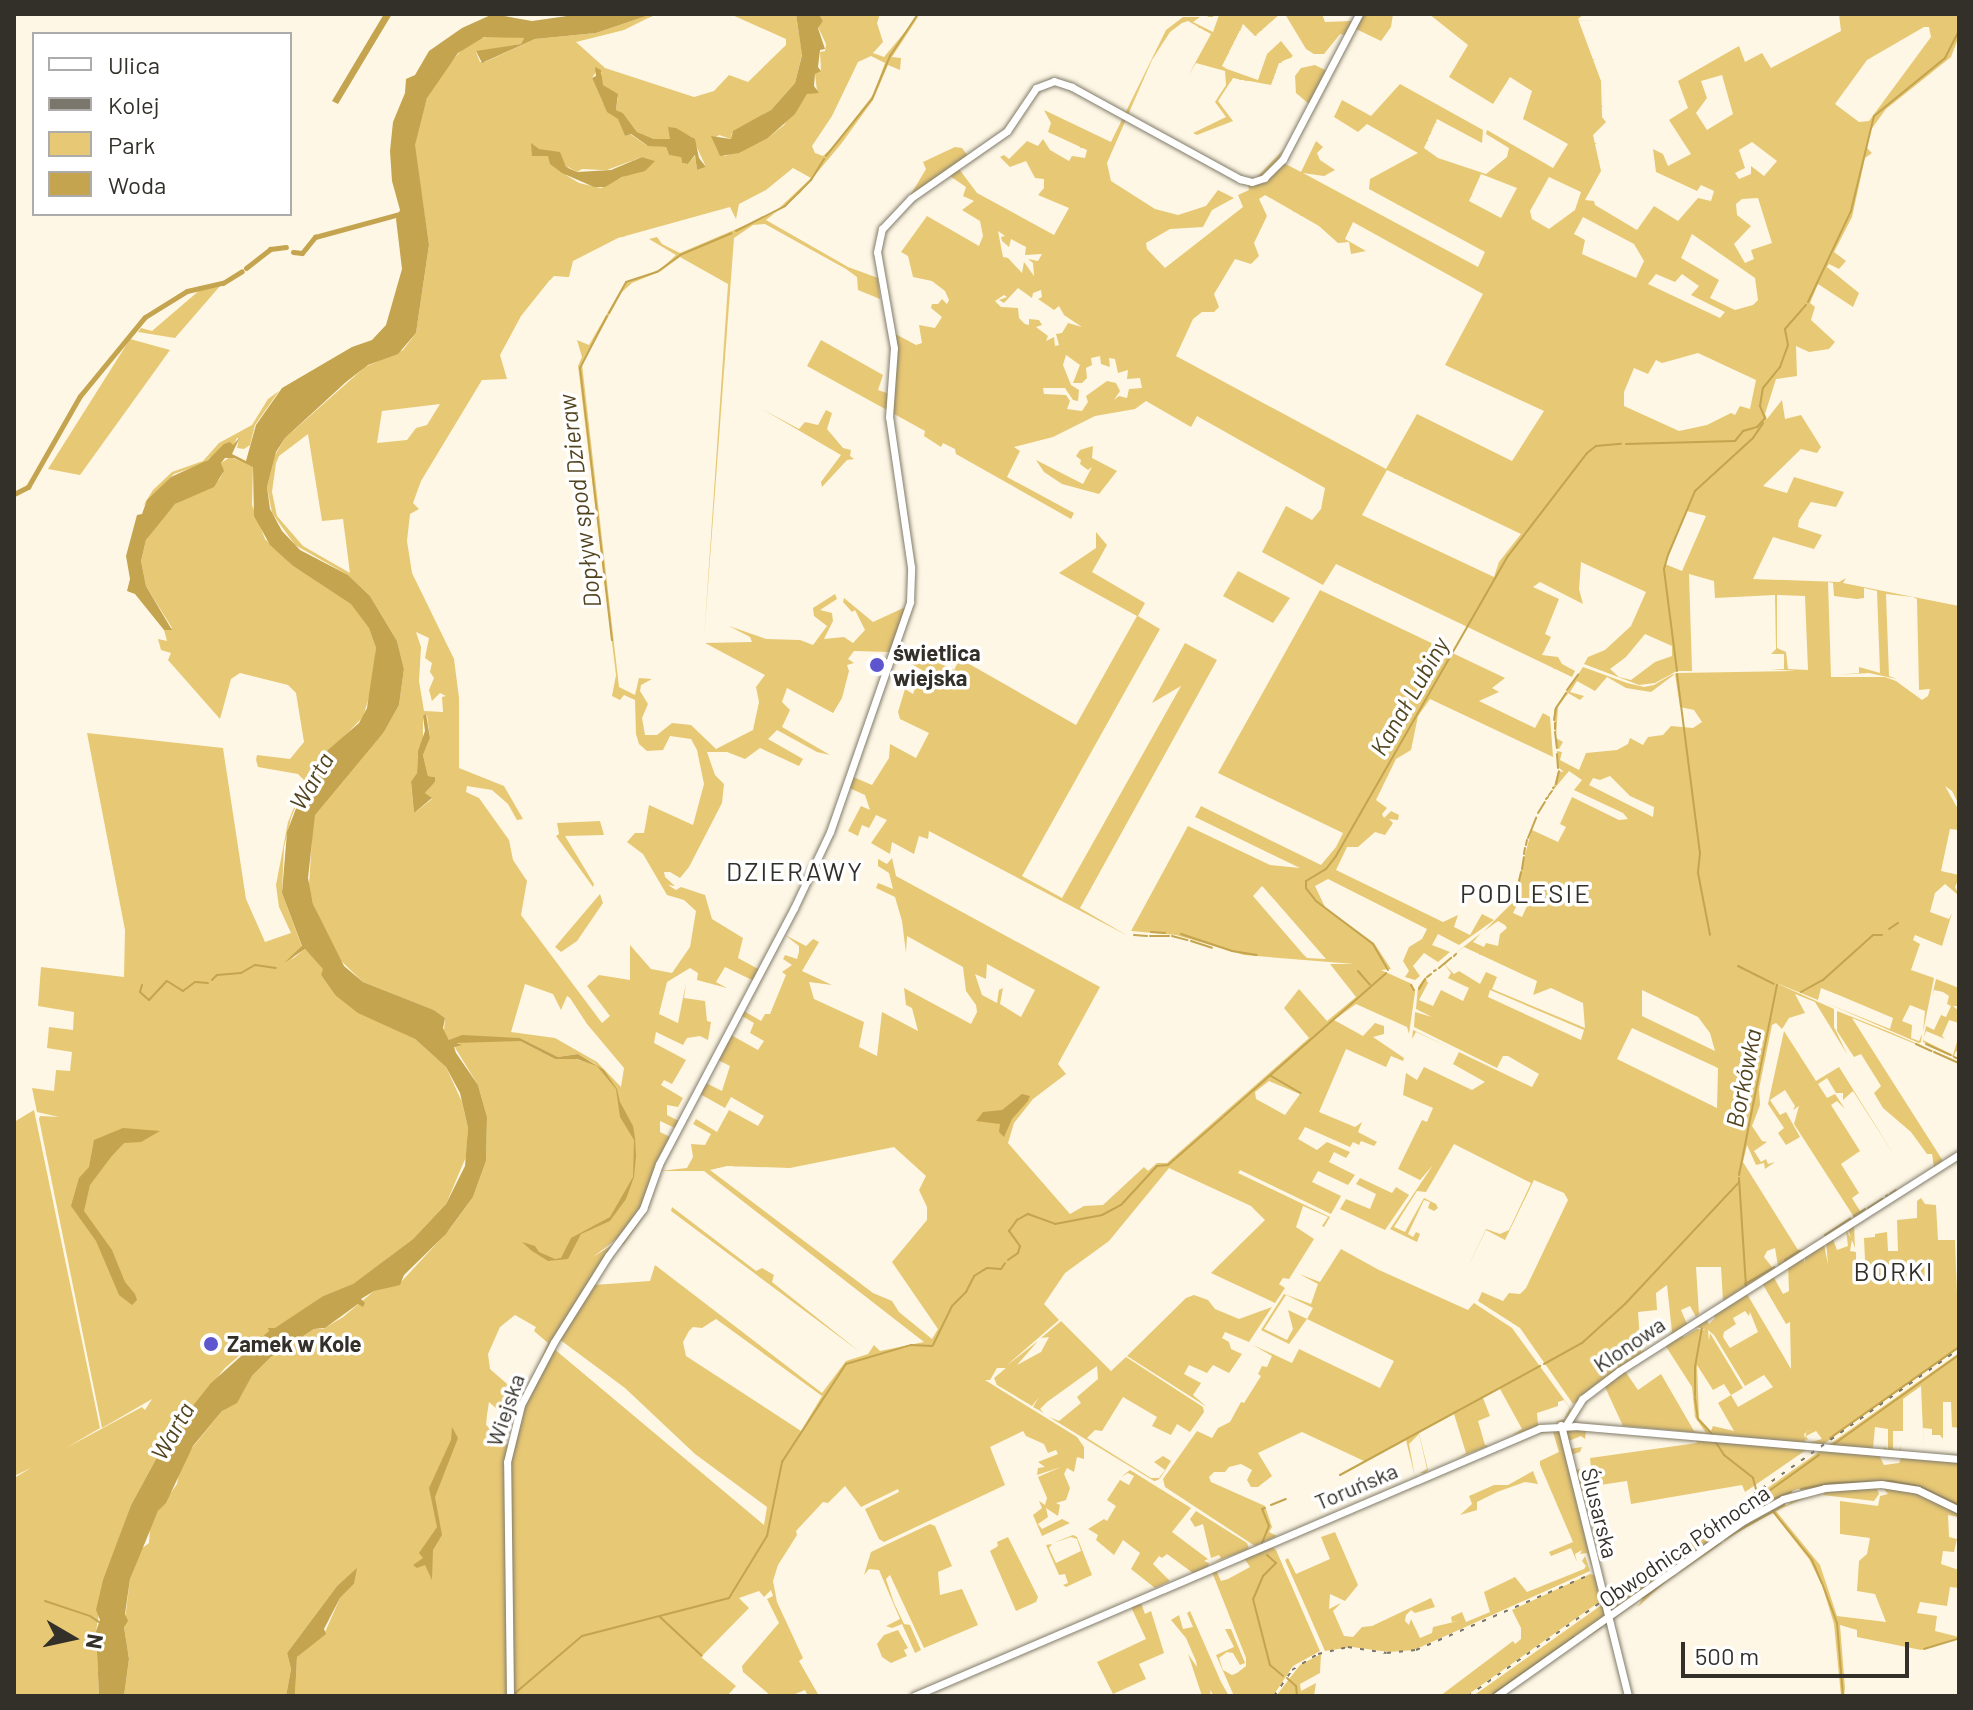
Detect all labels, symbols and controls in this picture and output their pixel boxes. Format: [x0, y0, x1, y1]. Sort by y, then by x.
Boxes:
legend [32, 32, 292, 216]
text: Ulica [108, 50, 160, 79]
text: Kolej [108, 90, 160, 119]
text: Park [108, 130, 155, 159]
text: Woda [108, 170, 166, 199]
water label: Dopływ spod Dzieraw [552, 393, 606, 609]
water label: Kanał Lubiny [1364, 632, 1454, 760]
place label: świetlica wiejska [893, 639, 981, 690]
marker: świetlica wiejska [868, 656, 886, 674]
water label: Warta [283, 747, 339, 815]
district label: DZIERAWY [726, 855, 864, 887]
district label: PODLESIE [1460, 877, 1592, 909]
water label: Borkówka [1719, 1026, 1767, 1130]
district label: BORKI [1854, 1255, 1934, 1287]
street label: Klonowa [1588, 1311, 1670, 1377]
place label: Zamek w Kole [227, 1331, 362, 1357]
marker: Zamek w Kole [202, 1335, 220, 1353]
street label: Wiejska [480, 1370, 530, 1450]
water label: Warta [144, 1397, 200, 1465]
street label: Toruńska [1311, 1457, 1401, 1515]
street label: Ślusarska [1576, 1465, 1624, 1561]
street label: Obwodnica Północna [1594, 1479, 1774, 1613]
north arrow [32, 1598, 112, 1678]
scale bar [1685, 1626, 1913, 1676]
text: N [82, 1632, 110, 1651]
text: 500 m [1695, 1641, 1759, 1670]

